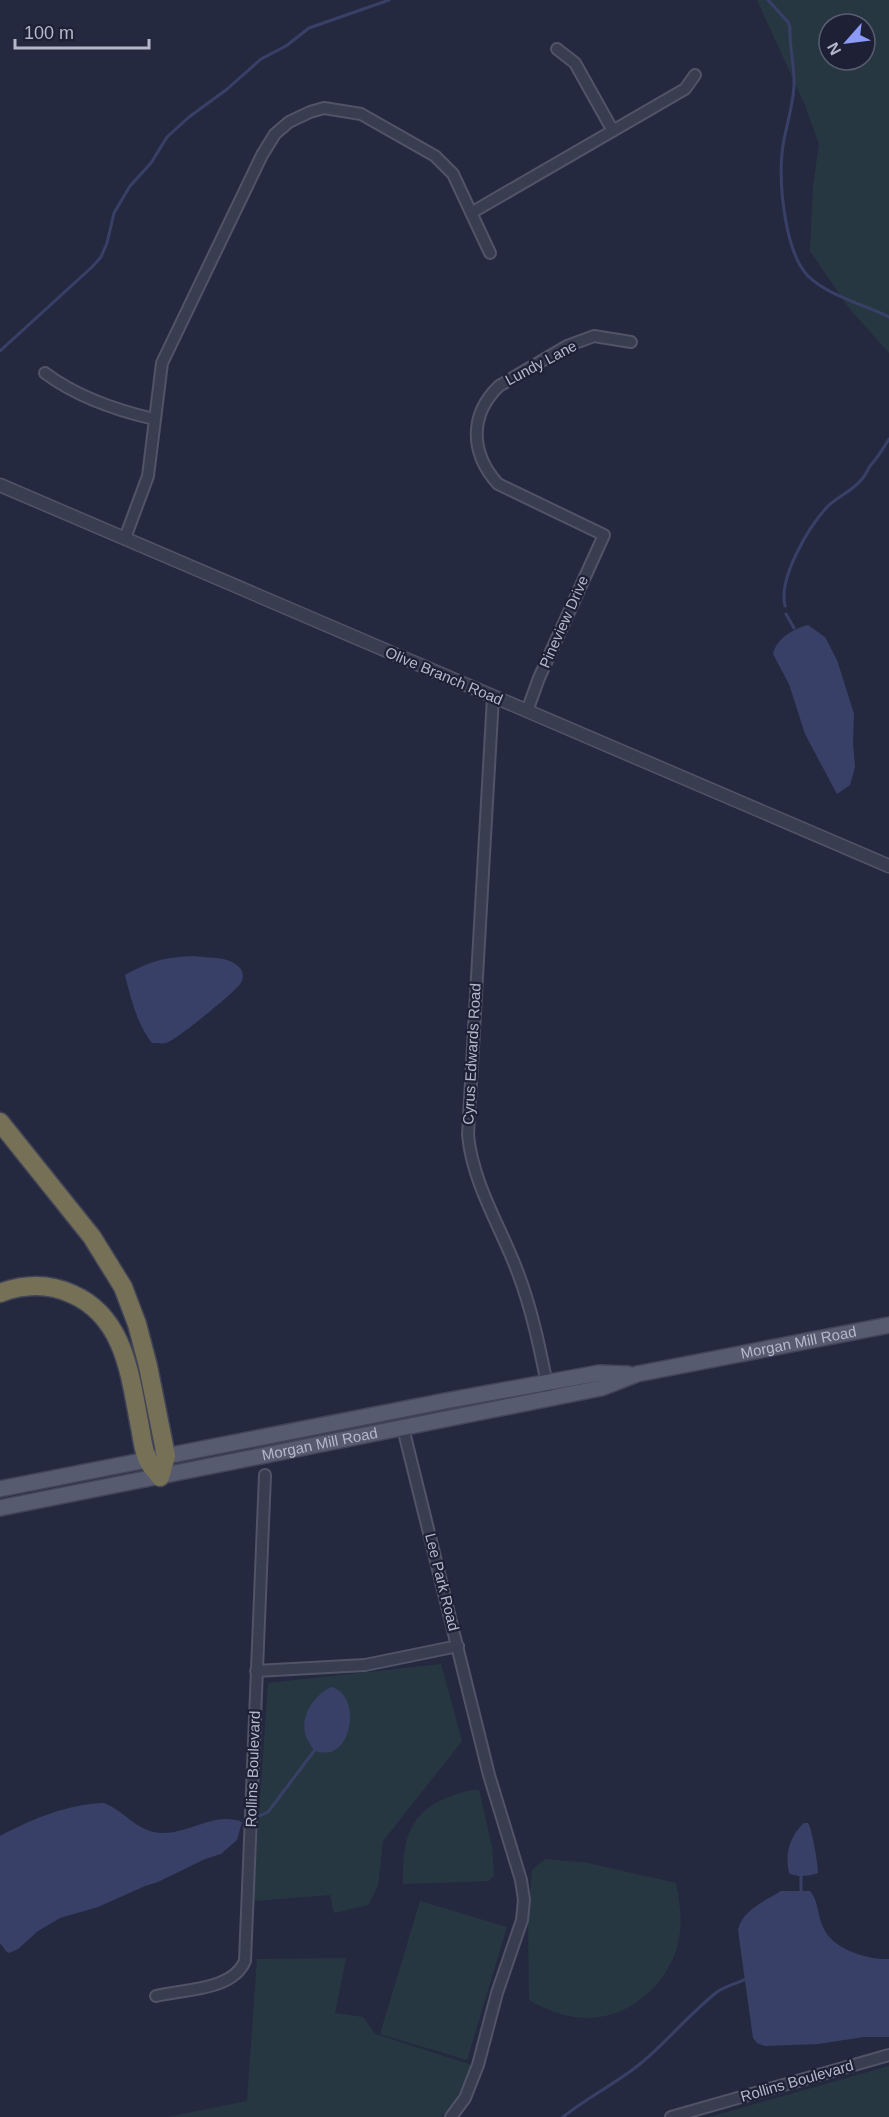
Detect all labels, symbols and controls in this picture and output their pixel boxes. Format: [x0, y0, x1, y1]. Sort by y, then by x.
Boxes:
scale bar [15, 12, 148, 50]
north arrow [817, 12, 877, 72]
text: 100 m [24, 23, 74, 43]
text: N [824, 40, 844, 58]
street label: Lundy Lane [502, 337, 579, 388]
street label: Pineview Drive [536, 573, 591, 671]
street label: Olive Branch Road [383, 643, 505, 708]
street label: Cyrus Edwards Road [459, 983, 484, 1125]
street label: Morgan Mill Road [739, 1323, 858, 1362]
street label: Morgan Mill Road [260, 1424, 379, 1464]
street label: Lee Park Road [422, 1531, 463, 1632]
street label: Rollins Boulevard [242, 1710, 263, 1828]
street label: Rollins Boulevard [738, 2056, 855, 2105]

